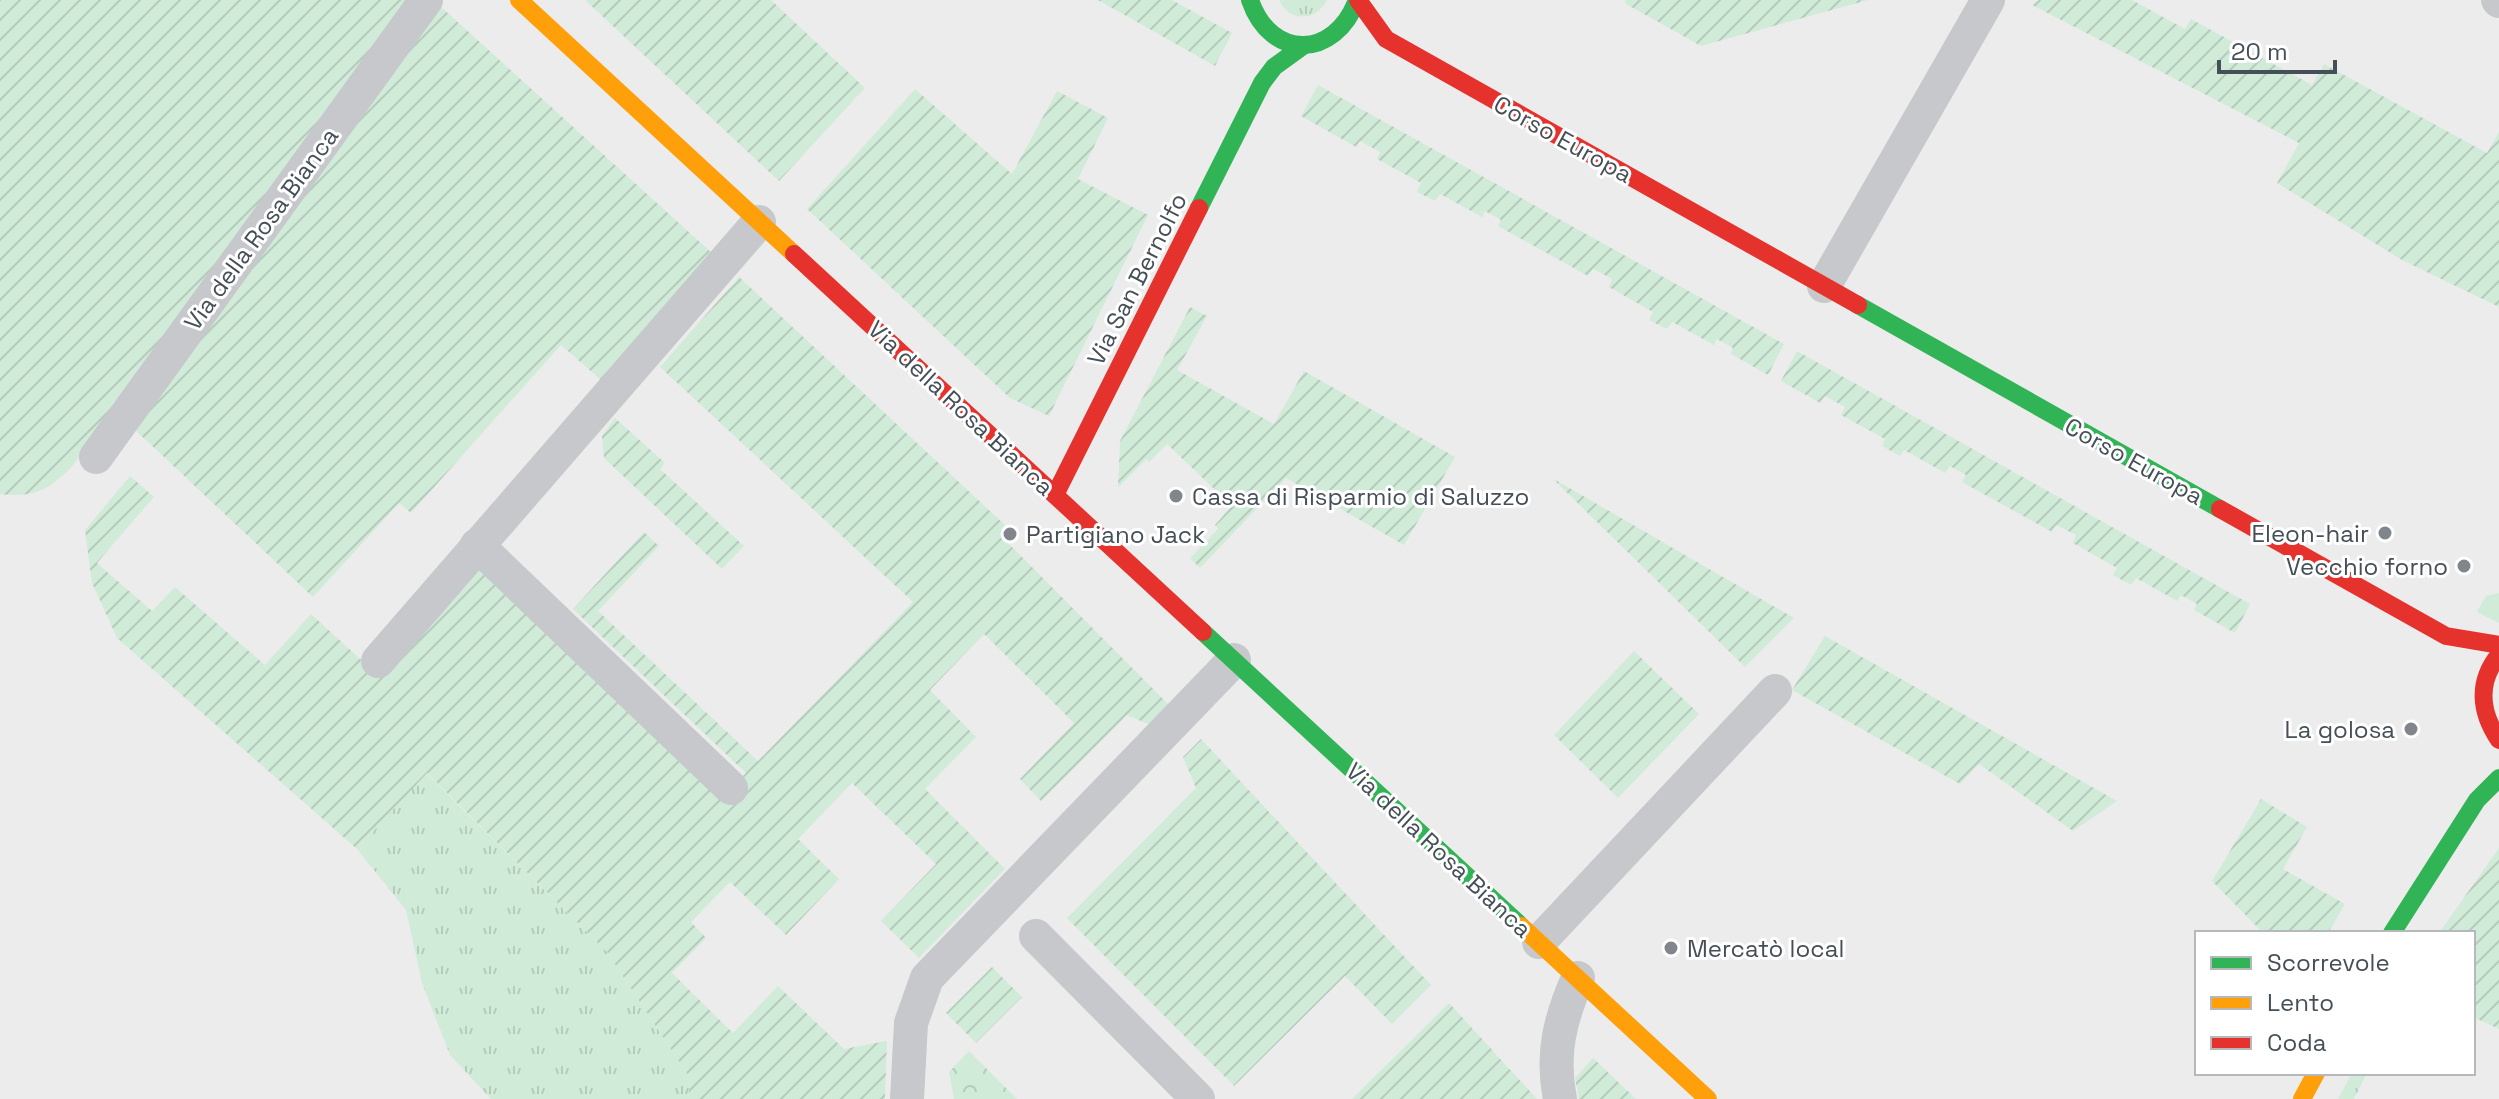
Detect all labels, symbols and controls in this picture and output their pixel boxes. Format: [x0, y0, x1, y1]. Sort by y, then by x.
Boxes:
scale bar [2219, 24, 2335, 74]
text: 20 m [2231, 36, 2288, 67]
street label: Corso Europa [1488, 88, 1638, 190]
street label: Via della Rosa Bianca [177, 121, 345, 336]
street label: Via San Bernolfo [1080, 188, 1194, 370]
street label: Via della Rosa Bianca [862, 314, 1061, 502]
street label: Corso Europa [2059, 410, 2209, 512]
place label: Cassa di Risparmio di Saluzzo [1192, 481, 1529, 512]
marker: Cassa di Risparmio di Saluzzo [1167, 487, 1185, 505]
place label: Eleon-hair [2251, 518, 2369, 549]
place label: Partigiano Jack [1026, 519, 1205, 550]
marker: Eleon-hair [2376, 524, 2394, 542]
marker: Partigiano Jack [1001, 525, 1019, 543]
place label: Vecchio forno [2286, 551, 2448, 582]
marker: Vecchio forno [2455, 557, 2473, 575]
place label: La golosa [2285, 714, 2395, 745]
marker: La golosa [2402, 720, 2420, 738]
street label: Via della Rosa Bianca [1340, 756, 1539, 944]
legend [2195, 931, 2475, 1075]
place label: Mercatò local [1687, 933, 1844, 964]
marker: Mercatò local [1662, 939, 1680, 957]
text: Scorrevole [2267, 947, 2390, 978]
text: Lento [2267, 987, 2334, 1018]
text: Coda [2267, 1027, 2327, 1058]

